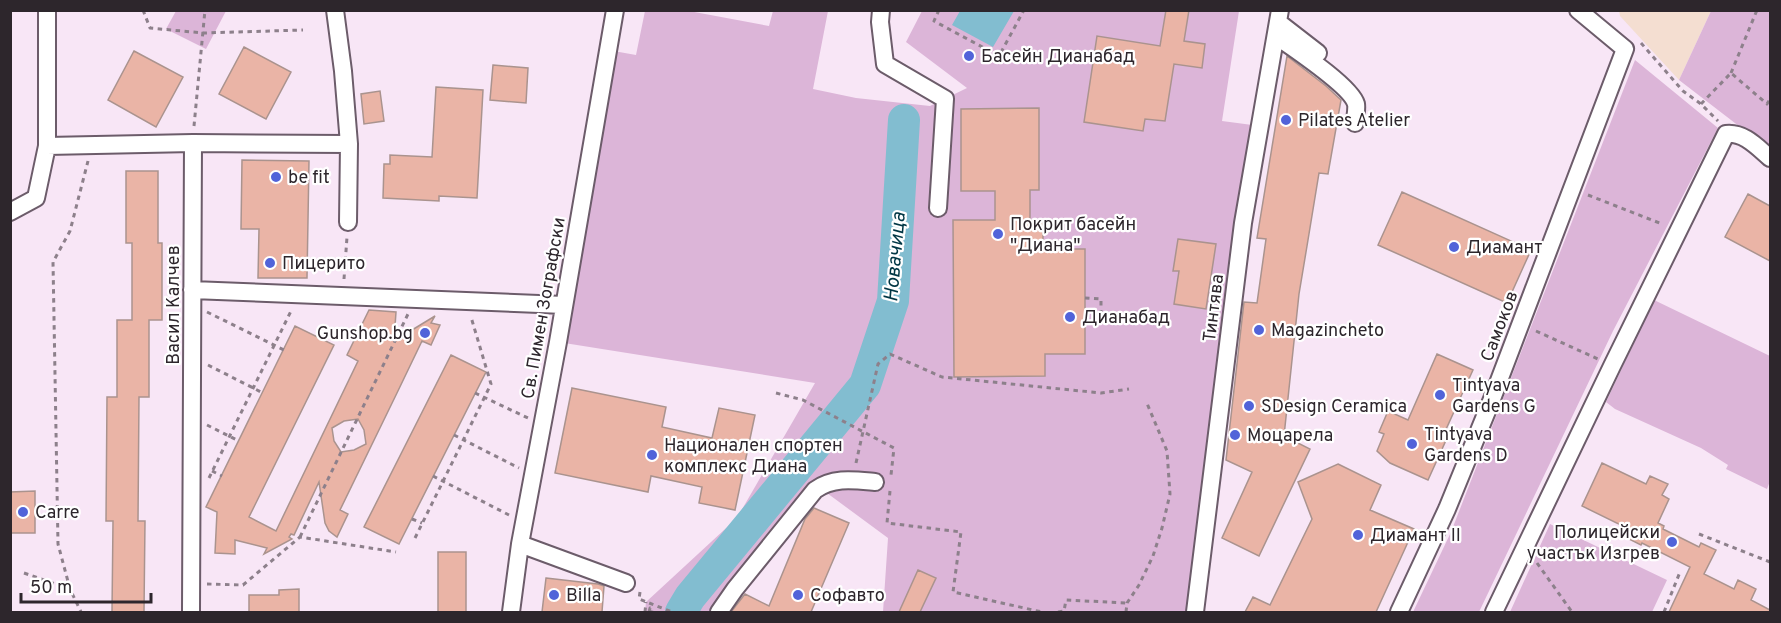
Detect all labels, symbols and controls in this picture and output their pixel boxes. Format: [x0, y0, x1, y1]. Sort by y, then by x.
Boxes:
place label: Басейн Дианабад [981, 46, 1135, 69]
marker: Басейн Дианабад [962, 49, 976, 63]
place label: Pilates Atelier [1298, 110, 1410, 133]
marker: Pilates Atelier [1279, 113, 1293, 127]
place label: be fit [288, 167, 330, 190]
marker: be fit [269, 170, 283, 184]
water label: Новачица [879, 211, 913, 303]
place label: Покрит басейн "Диана" [1010, 214, 1136, 258]
street label: Св. Пимен Зографски [517, 216, 572, 401]
marker: Покрит басейн "Диана" [991, 227, 1005, 241]
place label: Диамант [1466, 237, 1543, 260]
marker: Диамант [1447, 240, 1461, 254]
street label: Васил Калчев [163, 245, 186, 365]
place label: Пицерито [282, 253, 365, 276]
marker: Пицерито [263, 256, 277, 270]
street label: Тинтява [1199, 273, 1230, 343]
street label: Самоков [1476, 288, 1524, 365]
place label: Дианабад [1082, 307, 1170, 330]
marker: Дианабад [1063, 310, 1077, 324]
place label: Magazincheto [1271, 320, 1384, 343]
place label: Gunshop.bg [317, 323, 413, 346]
marker: Magazincheto [1252, 323, 1266, 337]
marker: Gunshop.bg [418, 326, 432, 340]
place label: Tintyava Gardens G [1452, 375, 1536, 419]
marker: Tintyava Gardens G [1433, 388, 1447, 402]
place label: SDesign Ceramica [1261, 396, 1407, 419]
marker: SDesign Ceramica [1242, 399, 1256, 413]
place label: Tintyava Gardens D [1424, 424, 1508, 468]
place label: Моцарела [1247, 425, 1333, 448]
marker: Моцарела [1228, 428, 1242, 442]
place label: Национален спортен комплекс Диана [664, 435, 843, 479]
marker: Tintyava Gardens D [1405, 437, 1419, 451]
marker: Национален спортен комплекс Диана [645, 448, 659, 462]
place label: Carre [35, 502, 80, 525]
marker: Carre [16, 505, 30, 519]
place label: Полицейски участък Изгрев [1527, 522, 1660, 566]
place label: Диамант II [1370, 525, 1461, 548]
marker: Диамант II [1351, 528, 1365, 542]
marker: Полицейски участък Изгрев [1665, 535, 1679, 549]
scale bar [21, 566, 152, 604]
text: 50 m [30, 577, 72, 600]
place label: Billa [566, 585, 601, 608]
place label: Софавто [810, 585, 885, 608]
marker: Billa [547, 588, 561, 602]
marker: Софавто [791, 588, 805, 602]

